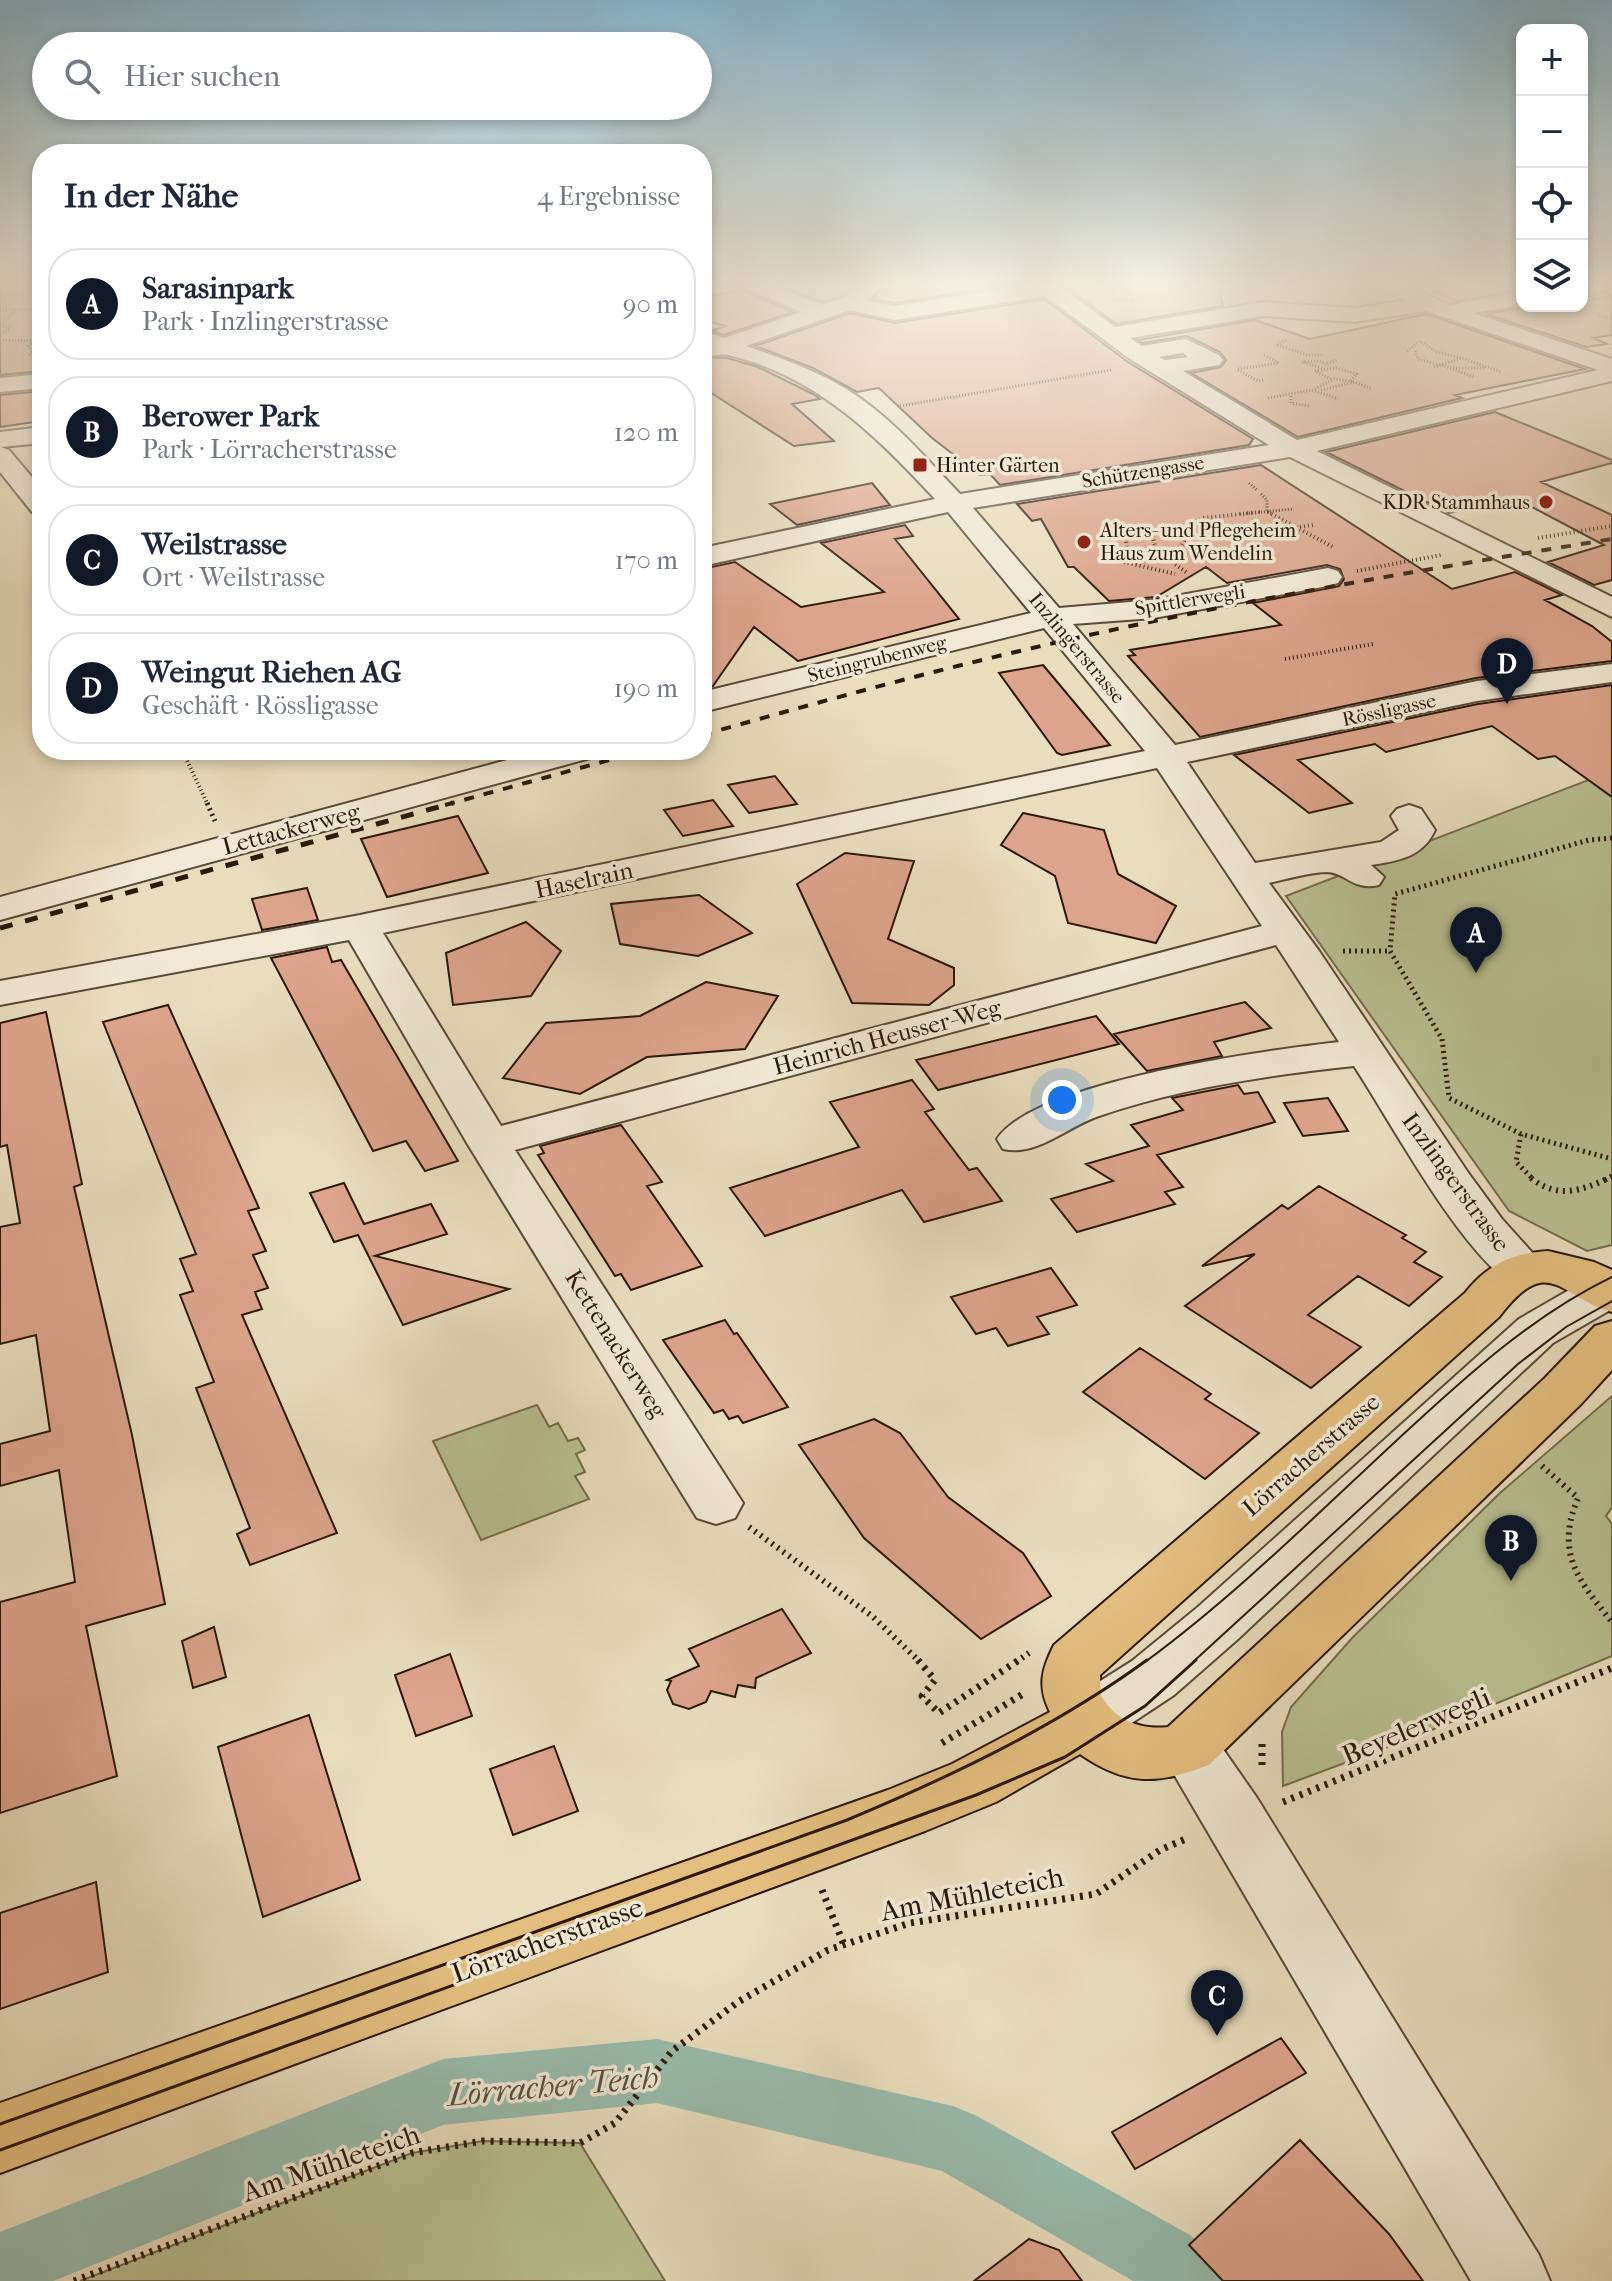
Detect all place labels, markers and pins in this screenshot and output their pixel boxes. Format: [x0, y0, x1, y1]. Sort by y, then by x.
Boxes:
place label: Hinter Gärten [936, 454, 1060, 477]
marker: Hinter Gärten [911, 456, 929, 474]
place label: KDR Stammhaus [1383, 491, 1530, 514]
marker: KDR Stammhaus [1537, 493, 1555, 511]
place label: Alters- und Pflegeheim Haus zum Wendelin [1099, 519, 1297, 565]
marker: Alters- und Pflegeheim Haus zum Wendelin [1075, 533, 1093, 551]
pin: D [1481, 638, 1533, 704]
pin: A [1450, 907, 1502, 973]
pin: B [1485, 1515, 1537, 1581]
pin: C [1191, 1970, 1243, 2036]

